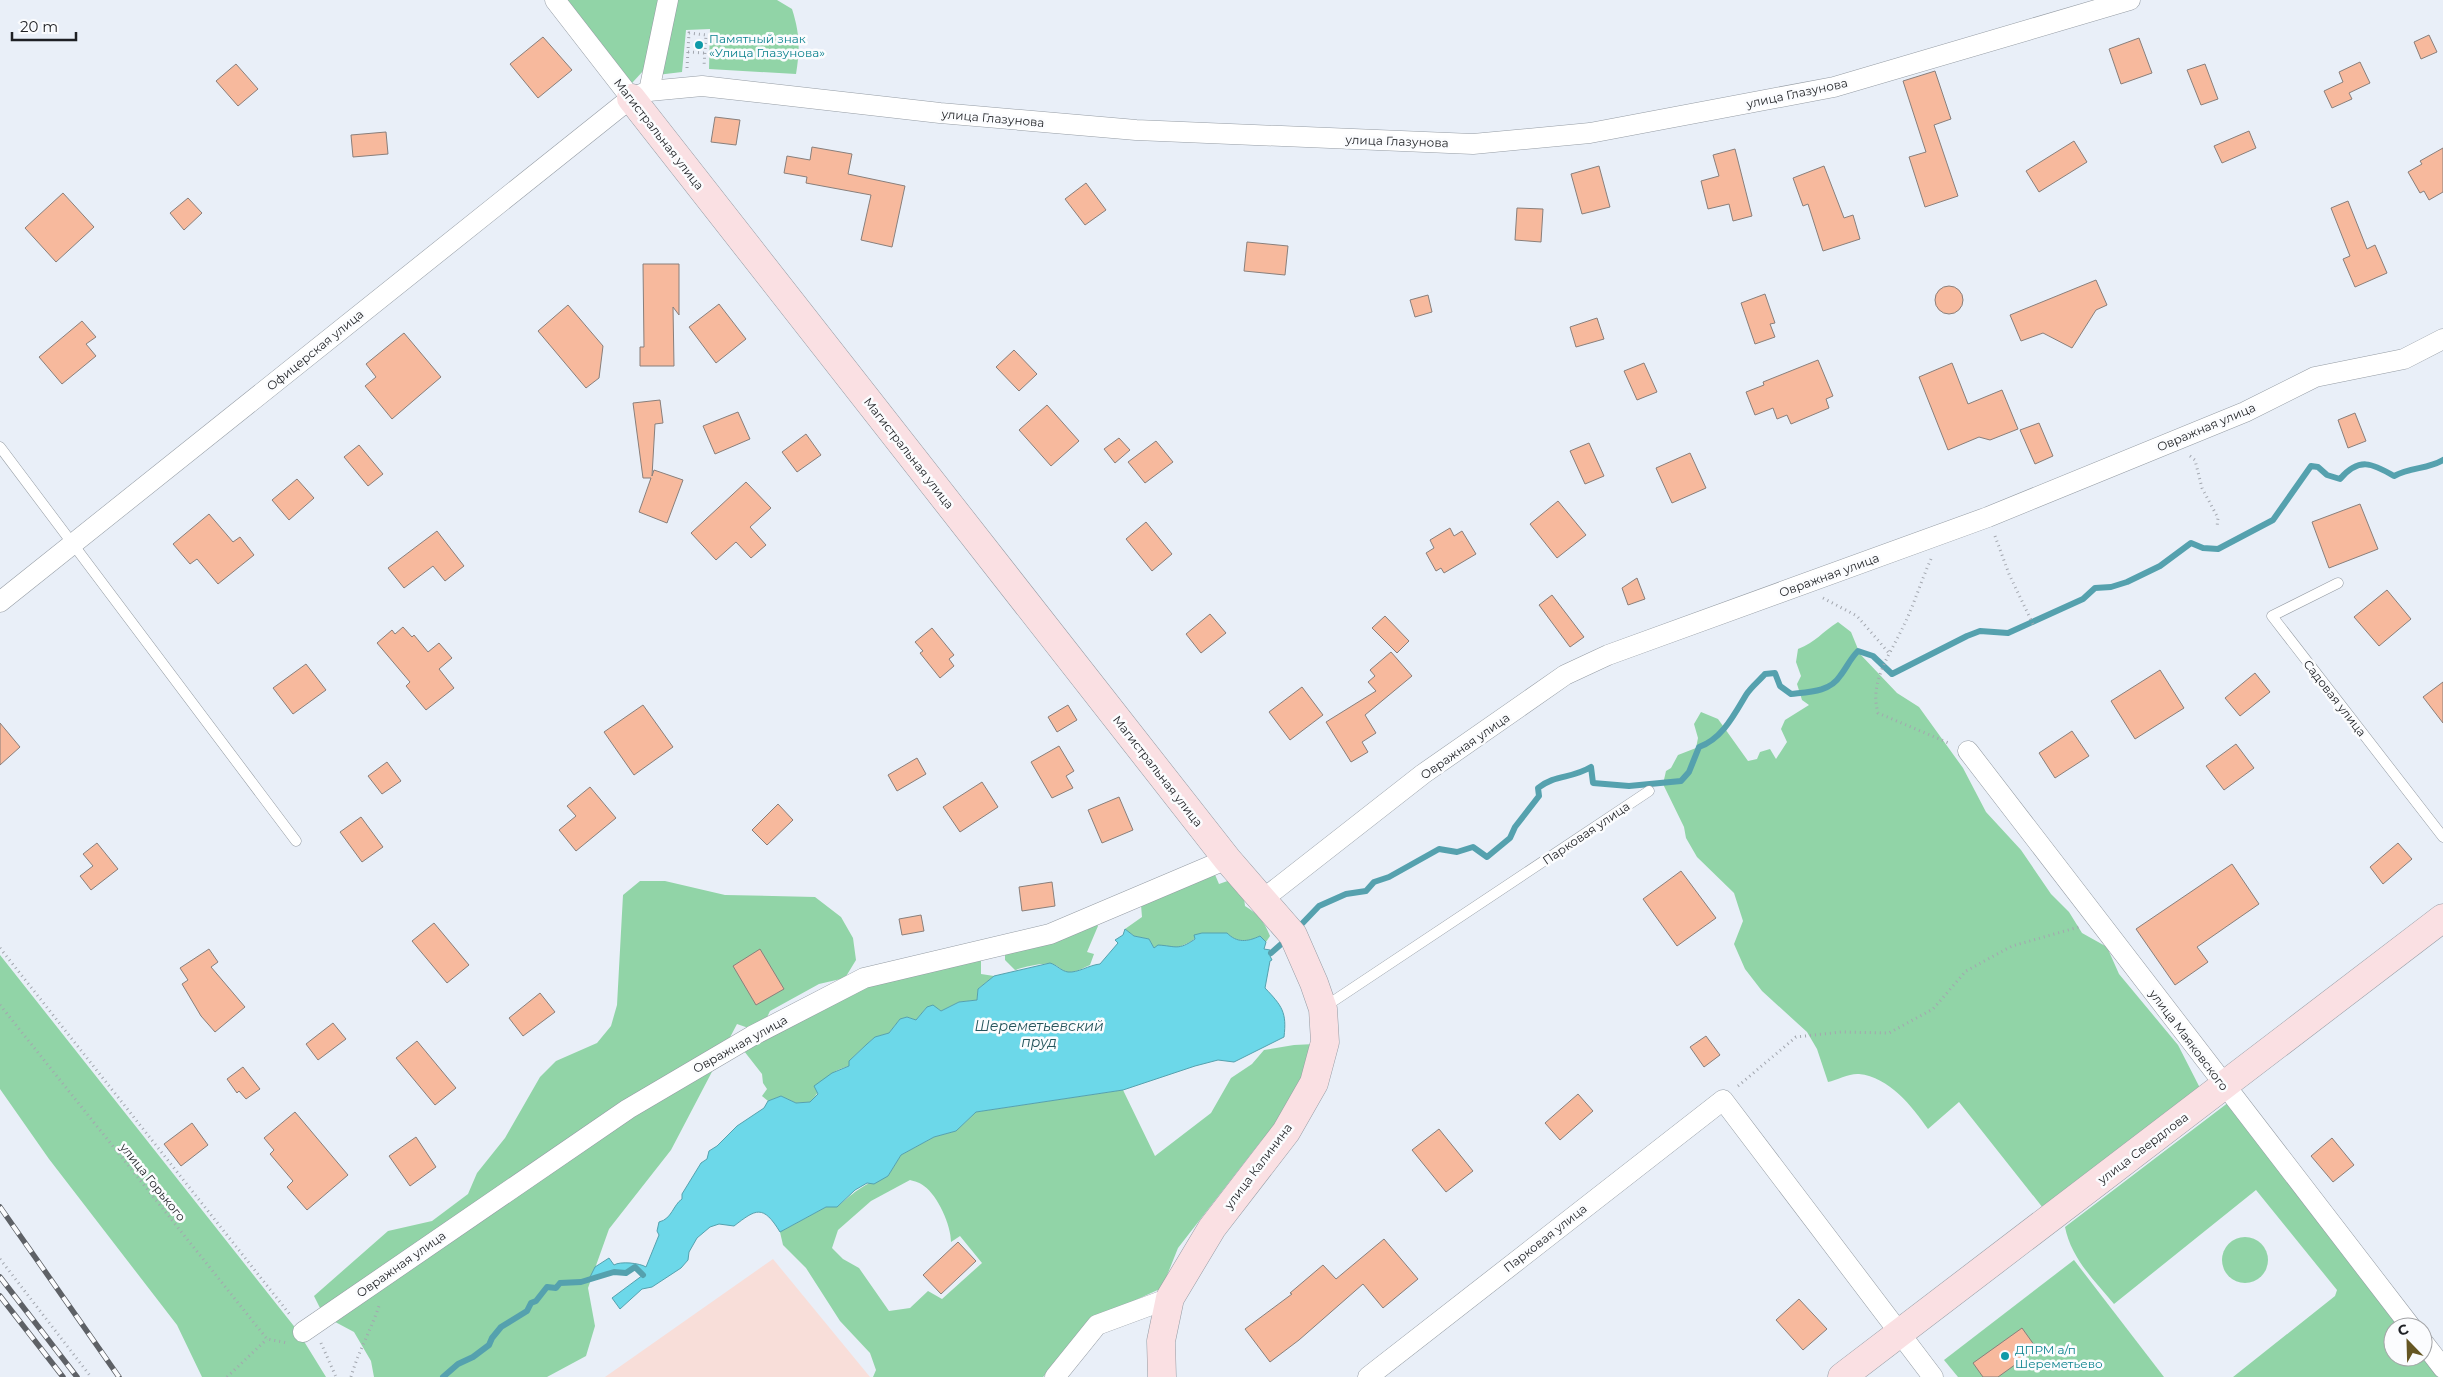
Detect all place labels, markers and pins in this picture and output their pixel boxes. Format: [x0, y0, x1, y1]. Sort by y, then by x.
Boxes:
place label: Памятный знак «Улица Глазунова» [709, 31, 825, 60]
marker: Памятный знак «Улица Глазунова» [693, 39, 705, 51]
place label: ДПРМ а/п Шереметьево [2015, 1342, 2103, 1371]
marker: ДПРМ а/п Шереметьево [1999, 1350, 2011, 1362]

